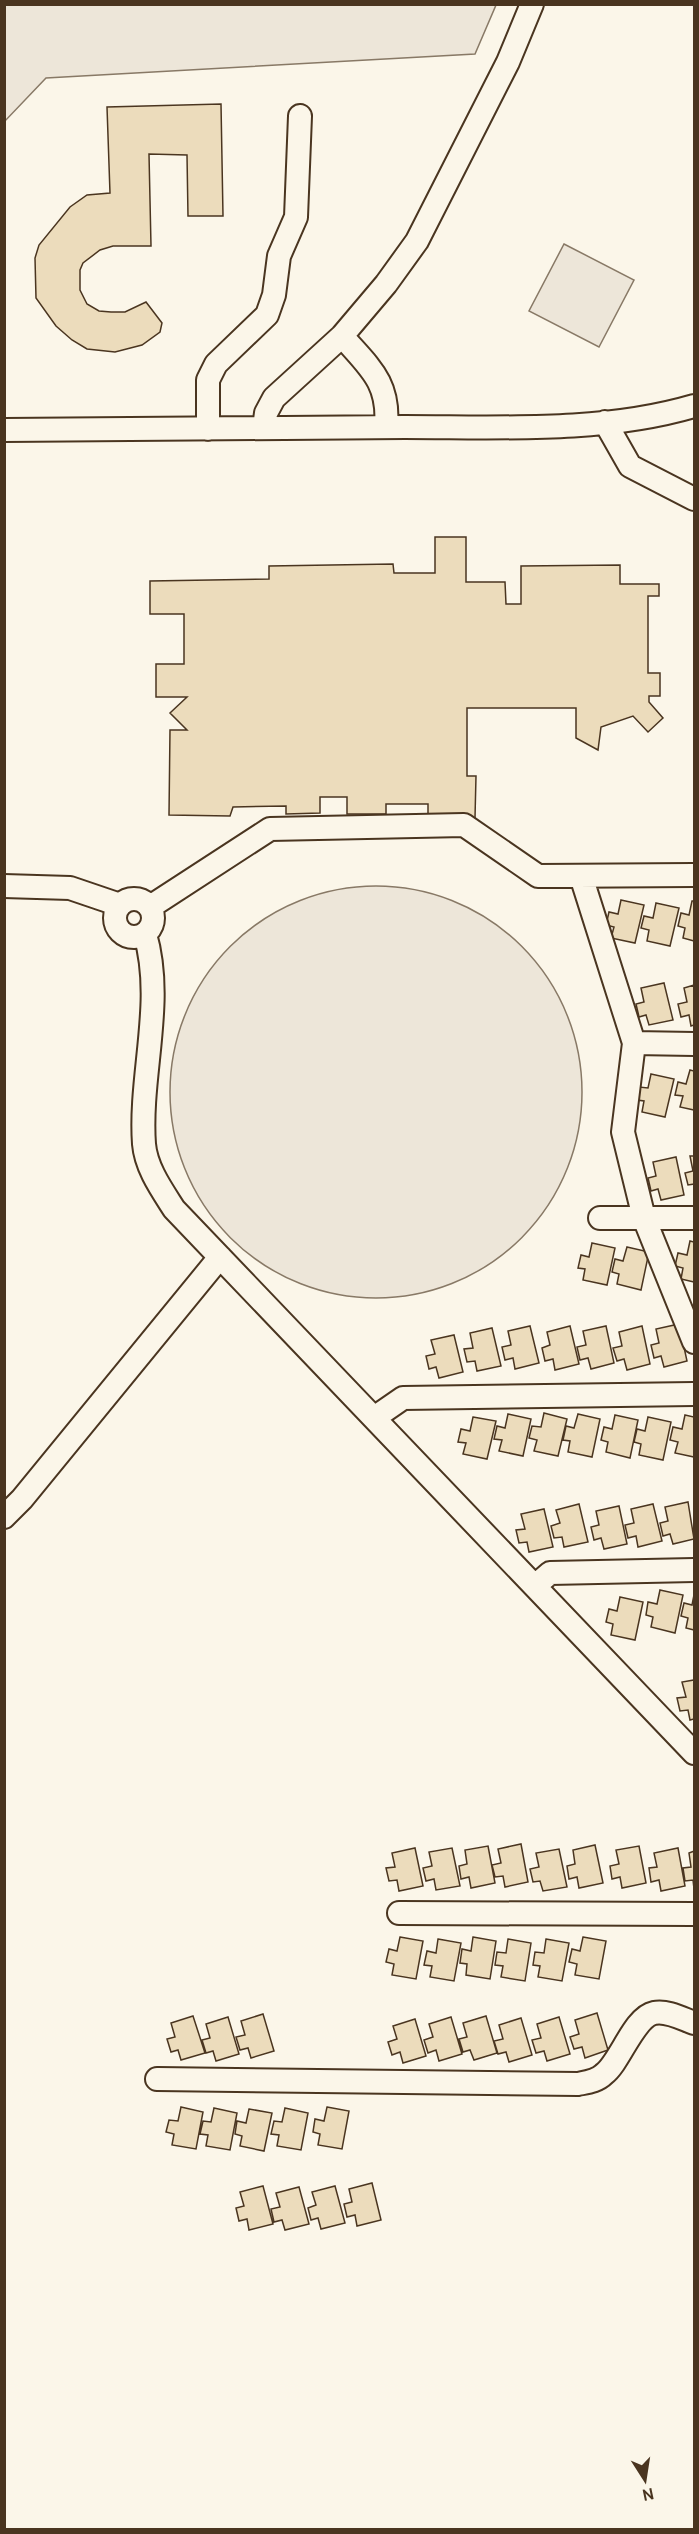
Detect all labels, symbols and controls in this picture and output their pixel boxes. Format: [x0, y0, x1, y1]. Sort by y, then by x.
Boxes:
north arrow [615, 2450, 675, 2510]
text: N [641, 2484, 656, 2505]

